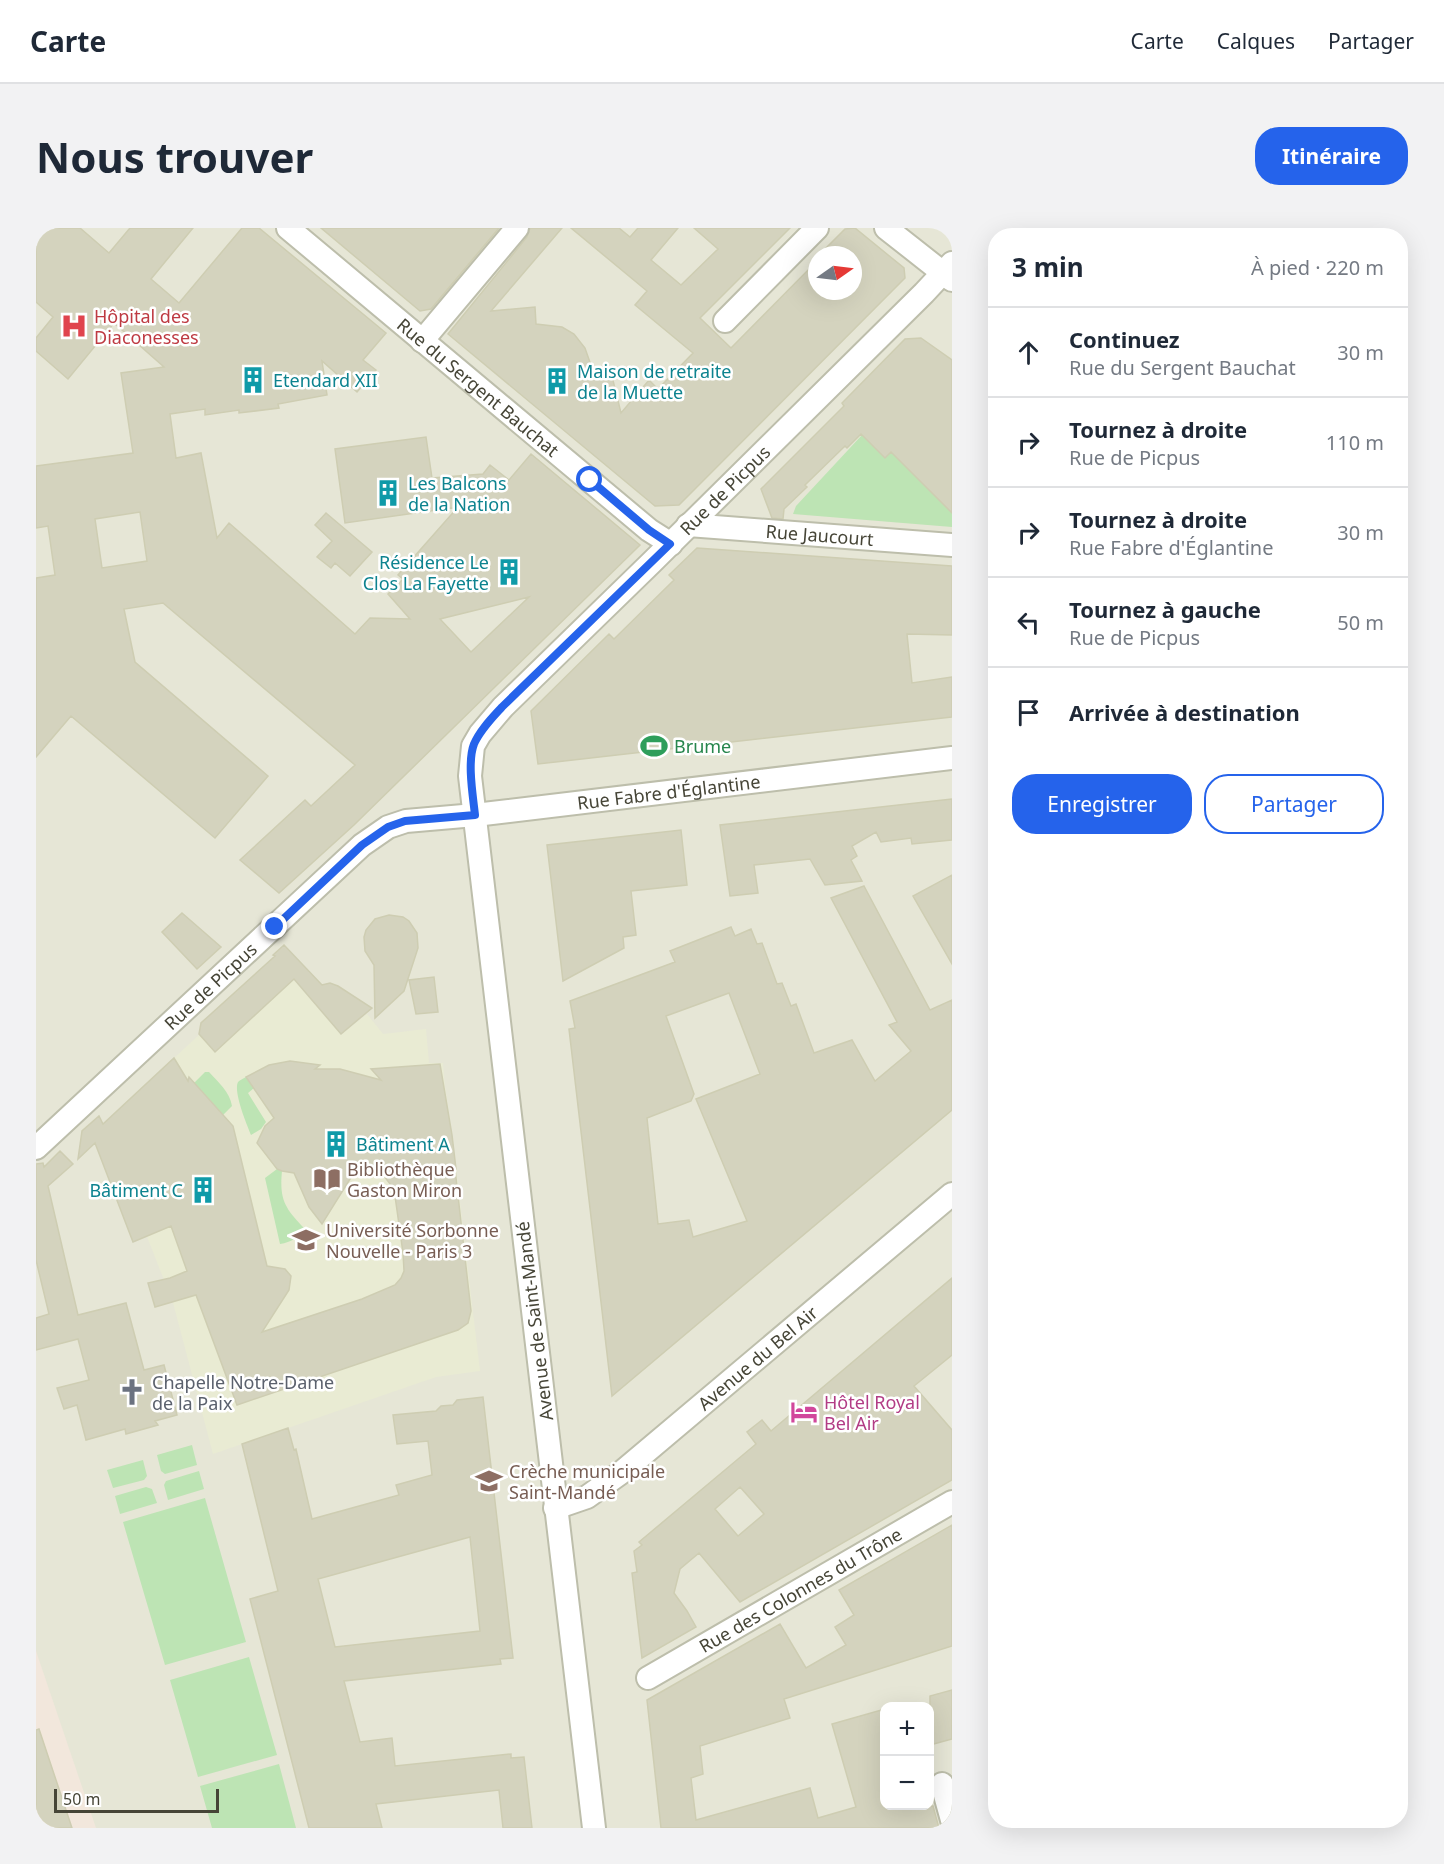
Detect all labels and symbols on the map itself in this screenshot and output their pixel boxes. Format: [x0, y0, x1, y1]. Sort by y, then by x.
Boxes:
north arrow [808, 246, 862, 300]
place label: Hôpital des Diaconesses [94, 304, 199, 349]
hospital icon: Hôpital des Diaconesses [59, 311, 89, 341]
street label: Rue du Sergent Bauchat [392, 312, 565, 462]
place label: Maison de retraite de la Muette [577, 359, 731, 404]
building icon: Etendard XII [238, 365, 268, 395]
building icon: Maison de retraite de la Muette [542, 366, 572, 396]
place label: Etendard XII [273, 368, 378, 392]
street label: Rue de Picpus [674, 440, 775, 540]
route start [576, 466, 602, 492]
place label: Les Balcons de la Nation [408, 471, 510, 516]
building icon: Les Balcons de la Nation [373, 478, 403, 508]
street label: Rue Jaucourt [765, 519, 875, 551]
place label: Résidence Le Clos La Fayette [363, 550, 489, 595]
building icon: Résidence Le Clos La Fayette [494, 557, 524, 587]
sports icon: Brume [639, 731, 669, 761]
place label: Brume [674, 734, 731, 758]
street label: Rue Fabre d'Églantine [576, 769, 762, 815]
route end [261, 913, 287, 939]
street label: Rue de Picpus [159, 937, 262, 1035]
building icon: Bâtiment A [321, 1129, 351, 1159]
place label: Bâtiment A [356, 1132, 450, 1156]
place label: Bibliothèque Gaston Miron [347, 1157, 462, 1202]
library icon: Bibliothèque Gaston Miron [312, 1164, 342, 1194]
building icon: Bâtiment C [188, 1175, 218, 1205]
place label: Bâtiment C [89, 1178, 183, 1202]
place label: Université Sorbonne Nouvelle - Paris 3 [326, 1218, 499, 1263]
street label: Avenue de Saint-Mandé [510, 1220, 558, 1422]
school or university icon: Université Sorbonne Nouvelle - Paris 3 [291, 1225, 321, 1255]
street label: Avenue du Bel Air [693, 1300, 823, 1415]
place label: Chapelle Notre-Dame de la Paix [152, 1370, 334, 1415]
church icon: Chapelle Notre-Dame de la Paix [117, 1377, 147, 1407]
place label: Hôtel Royal Bel Air [824, 1390, 920, 1435]
hotel icon: Hôtel Royal Bel Air [789, 1397, 819, 1427]
place label: Crèche municipale Saint-Mandé [509, 1459, 665, 1504]
school or university icon: Crèche municipale Saint-Mandé [474, 1466, 504, 1496]
street label: Rue des Colonnes du Trône [695, 1522, 906, 1658]
scale bar [54, 1786, 219, 1814]

